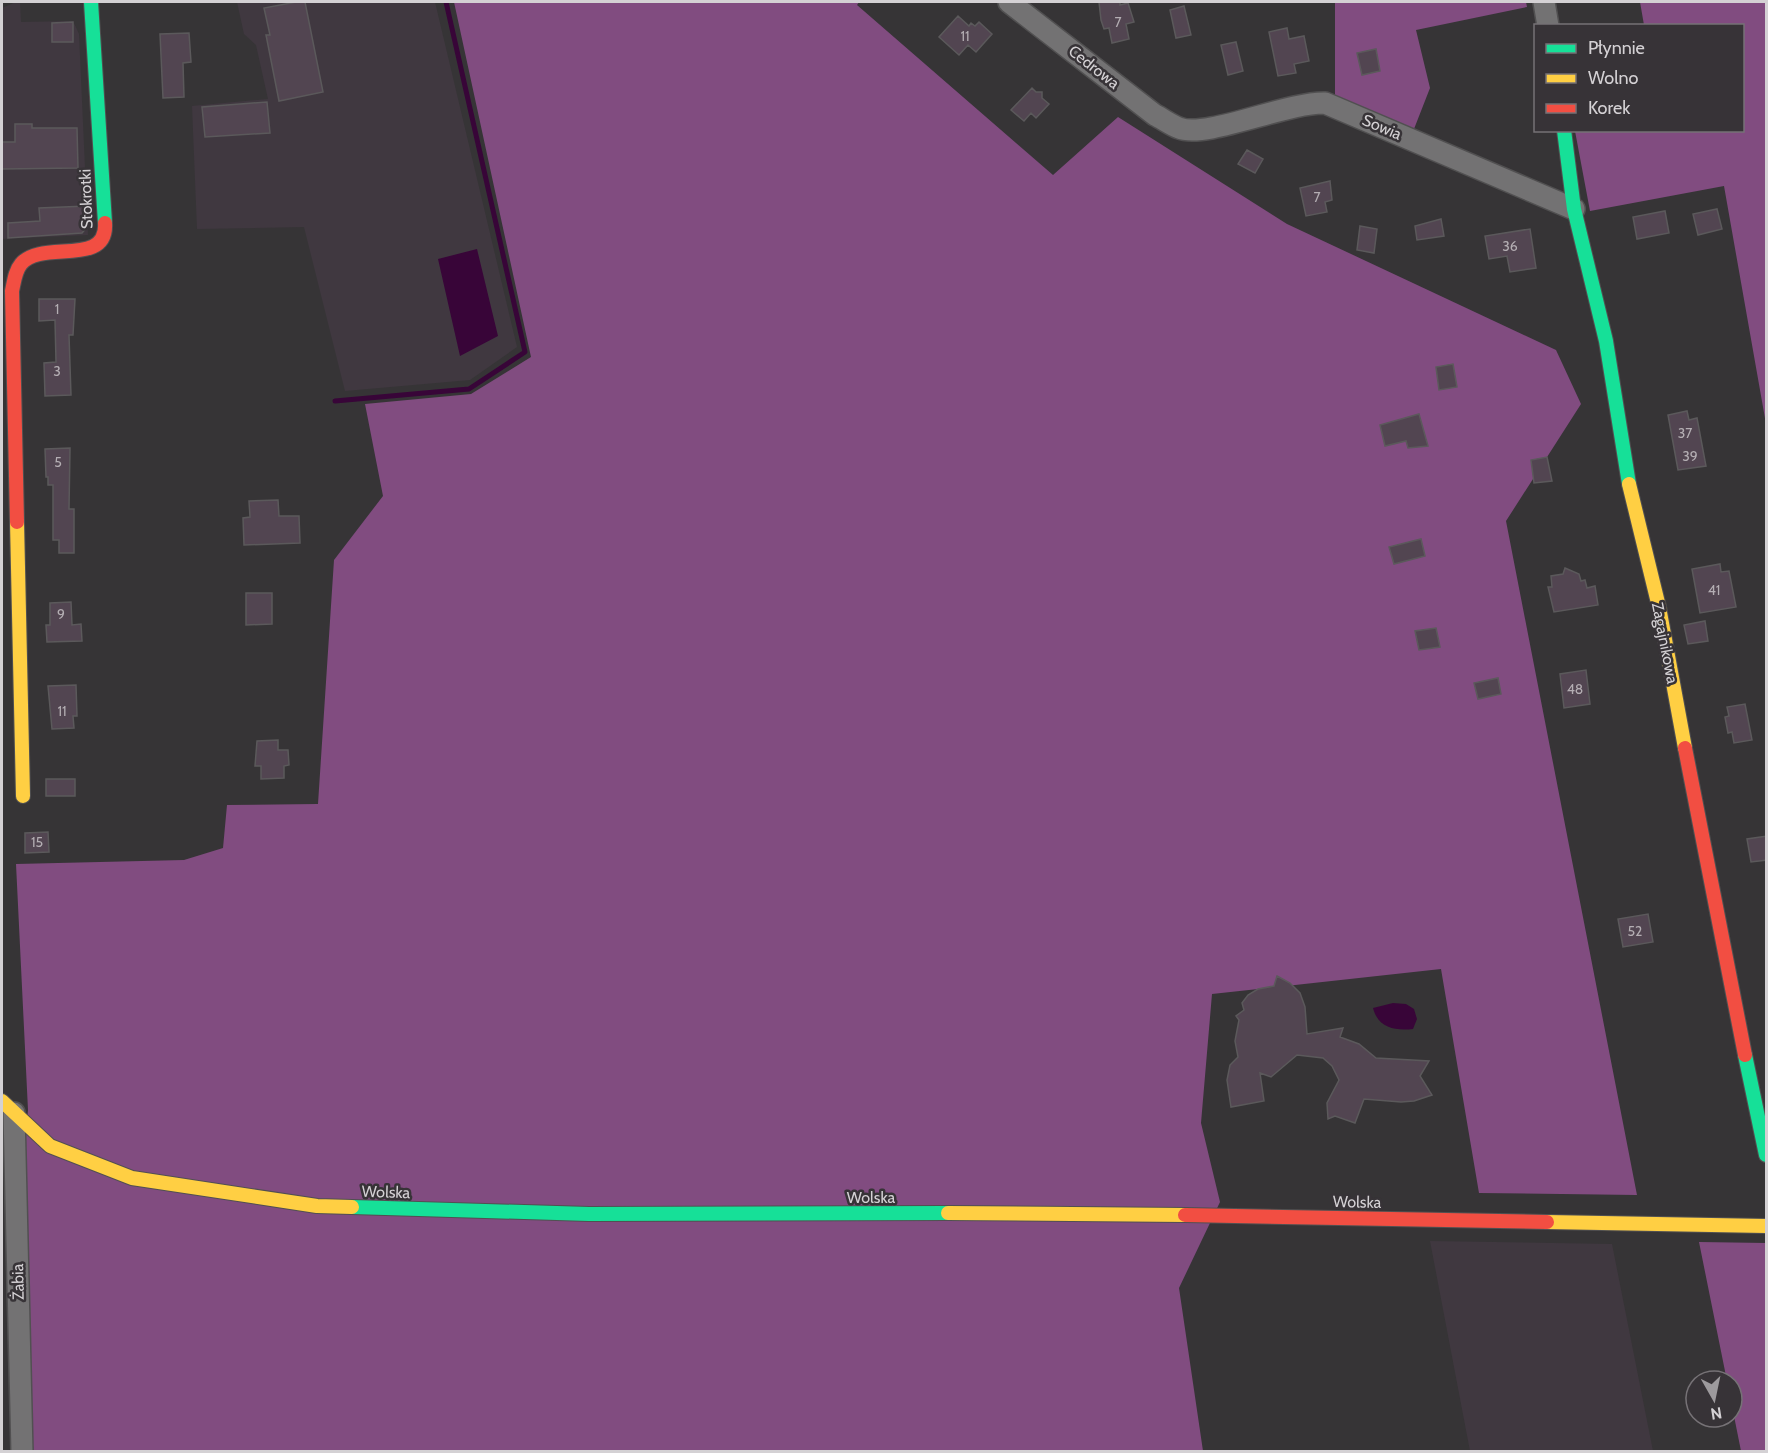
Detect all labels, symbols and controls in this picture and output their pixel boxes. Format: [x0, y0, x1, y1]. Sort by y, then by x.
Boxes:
house number: 7 [1114, 13, 1122, 31]
legend [1534, 24, 1744, 132]
house number: 11 [960, 27, 970, 45]
text: Płynnie [1588, 37, 1645, 59]
street label: Cedrowa [1065, 41, 1124, 93]
text: Wolno [1588, 67, 1639, 89]
text: Korek [1588, 97, 1631, 119]
street label: Sowia [1360, 110, 1405, 144]
street label: Stokrotki [75, 169, 97, 229]
house number: 7 [1313, 188, 1321, 206]
house number: 36 [1502, 237, 1518, 255]
house number: 1 [55, 300, 59, 318]
house number: 3 [53, 362, 61, 380]
house number: 37 [1678, 424, 1692, 442]
house number: 39 [1682, 447, 1698, 465]
house number: 5 [54, 453, 62, 471]
house number: 41 [1708, 581, 1720, 599]
street label: Zagajnikowa [1648, 601, 1682, 686]
house number: 9 [57, 605, 65, 623]
house number: 48 [1567, 680, 1583, 698]
house number: 11 [57, 702, 67, 720]
house number: 15 [31, 833, 43, 851]
house number: 52 [1628, 922, 1642, 940]
street label: Wolska [361, 1182, 411, 1202]
street label: Wolska [847, 1188, 896, 1207]
street label: Wolska [1333, 1192, 1382, 1212]
street label: Żabia [8, 1263, 28, 1300]
north arrow [1684, 1369, 1744, 1429]
text: N [1709, 1403, 1723, 1424]

